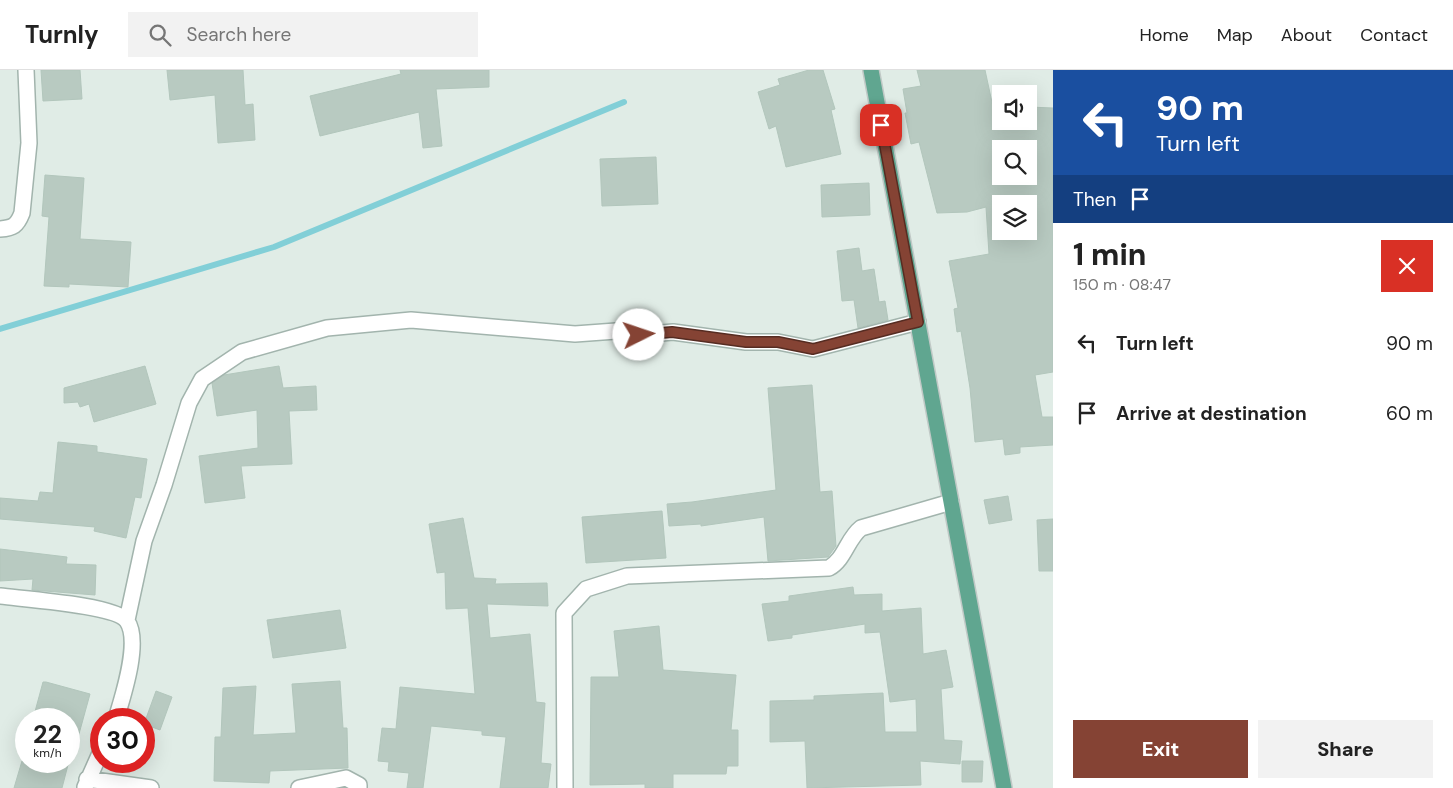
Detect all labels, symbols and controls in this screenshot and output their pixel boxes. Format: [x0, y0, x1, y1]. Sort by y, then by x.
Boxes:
search box [128, 12, 478, 57]
text: Turnly [25, 19, 98, 50]
icon: search [146, 21, 174, 49]
text: Search here [186, 22, 291, 47]
text: Home [1139, 23, 1189, 47]
text: Map [1217, 23, 1253, 47]
text: About [1281, 23, 1332, 47]
text: Contact [1360, 23, 1428, 47]
map controls [992, 85, 1037, 240]
button: sound [992, 85, 1037, 130]
text: 90 m [1156, 85, 1244, 131]
icon: left [1073, 90, 1138, 155]
pin [860, 104, 902, 146]
icon: arrive [867, 111, 895, 139]
text: Turn left [1156, 129, 1240, 158]
button: search [992, 140, 1037, 185]
icon: arrive [1126, 185, 1154, 213]
text: Then [1073, 187, 1116, 212]
button: layers [992, 195, 1037, 240]
text: 1 min [1073, 235, 1146, 274]
button: close [1381, 240, 1433, 292]
text: 150 m · 08:47 [1073, 274, 1171, 295]
position arrow [612, 308, 664, 360]
icon: left [1073, 329, 1101, 357]
text: Turn left [1116, 331, 1194, 356]
text: 90 m [1386, 331, 1433, 356]
icon: arrive [1073, 399, 1101, 427]
text: Arrive at destination [1116, 401, 1307, 426]
text: 60 m [1386, 401, 1433, 426]
speed limit sign: 30 [90, 708, 155, 773]
text: 22 [33, 718, 62, 751]
button: Exit [1073, 720, 1248, 778]
button: Share [1258, 720, 1433, 778]
text: km/h [33, 745, 62, 761]

